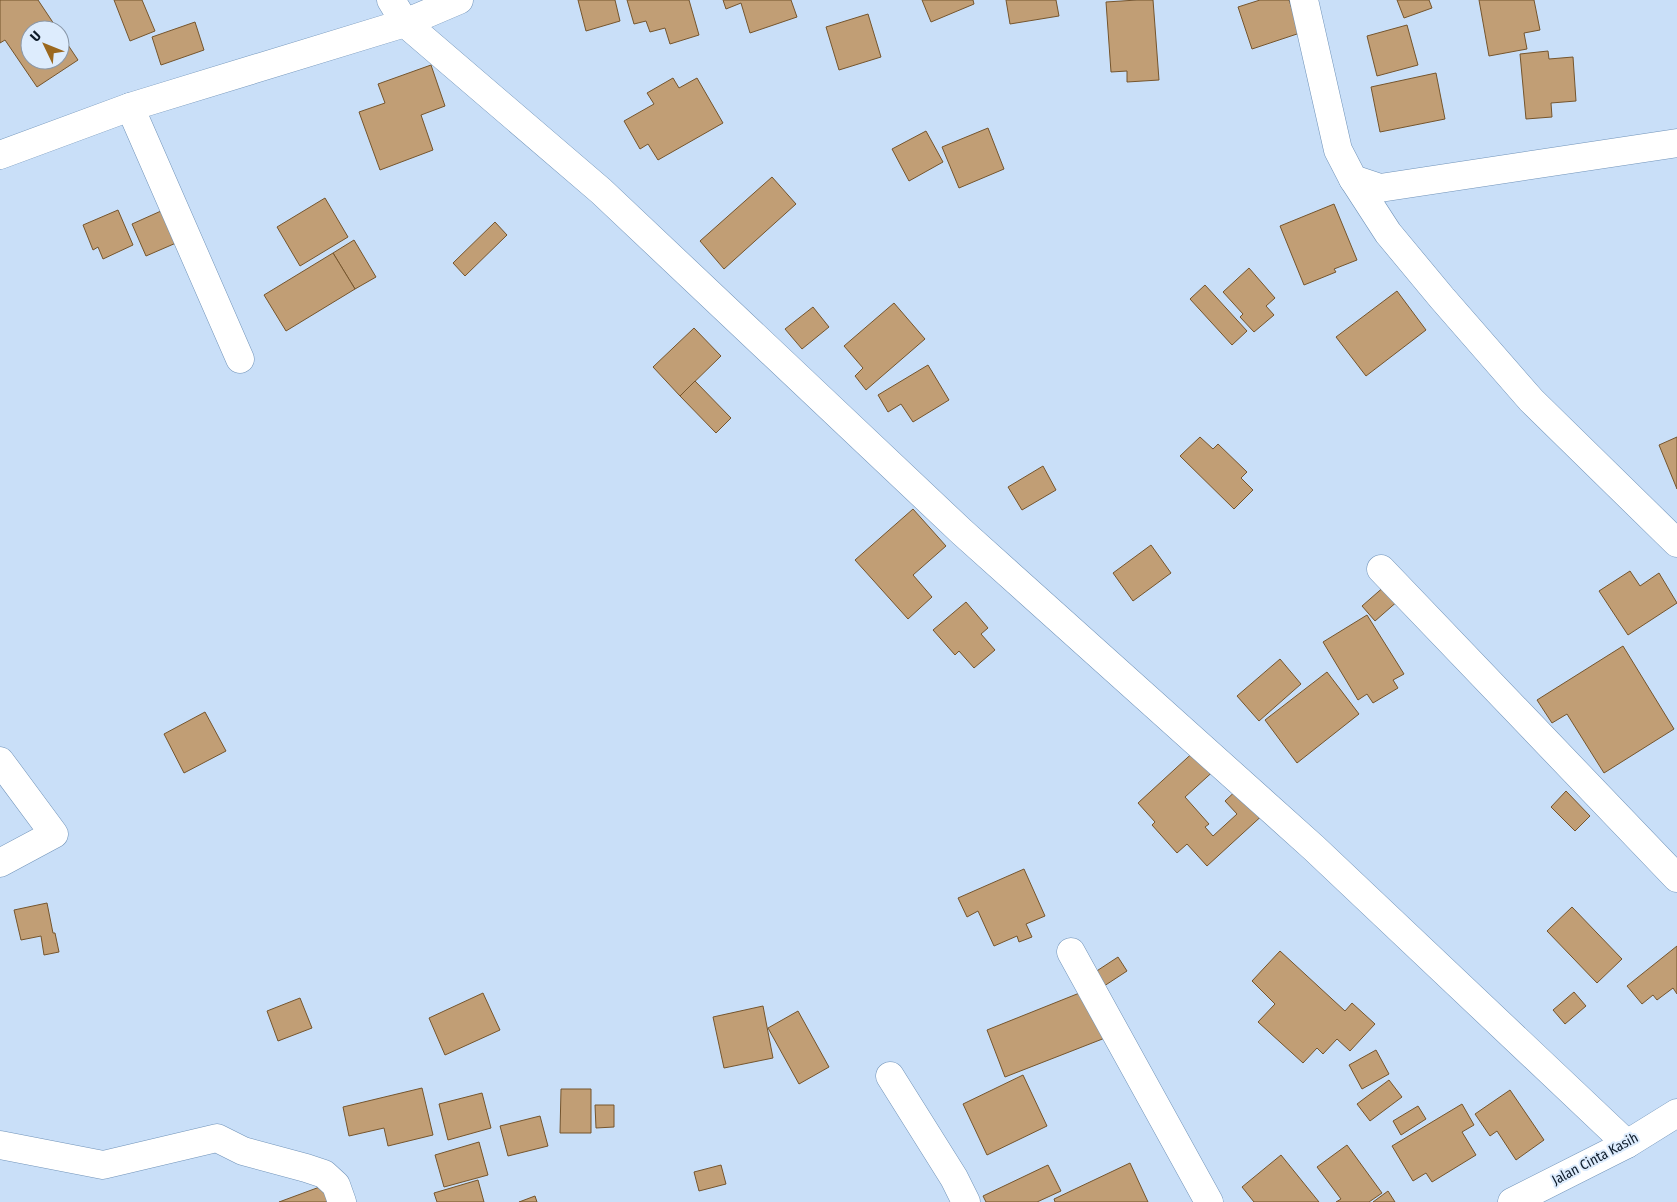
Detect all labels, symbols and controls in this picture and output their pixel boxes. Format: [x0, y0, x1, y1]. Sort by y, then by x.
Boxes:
north arrow [20, 20, 70, 70]
text: U [27, 28, 45, 45]
street label: Jalan Cinta Kasih [1549, 1129, 1641, 1189]

